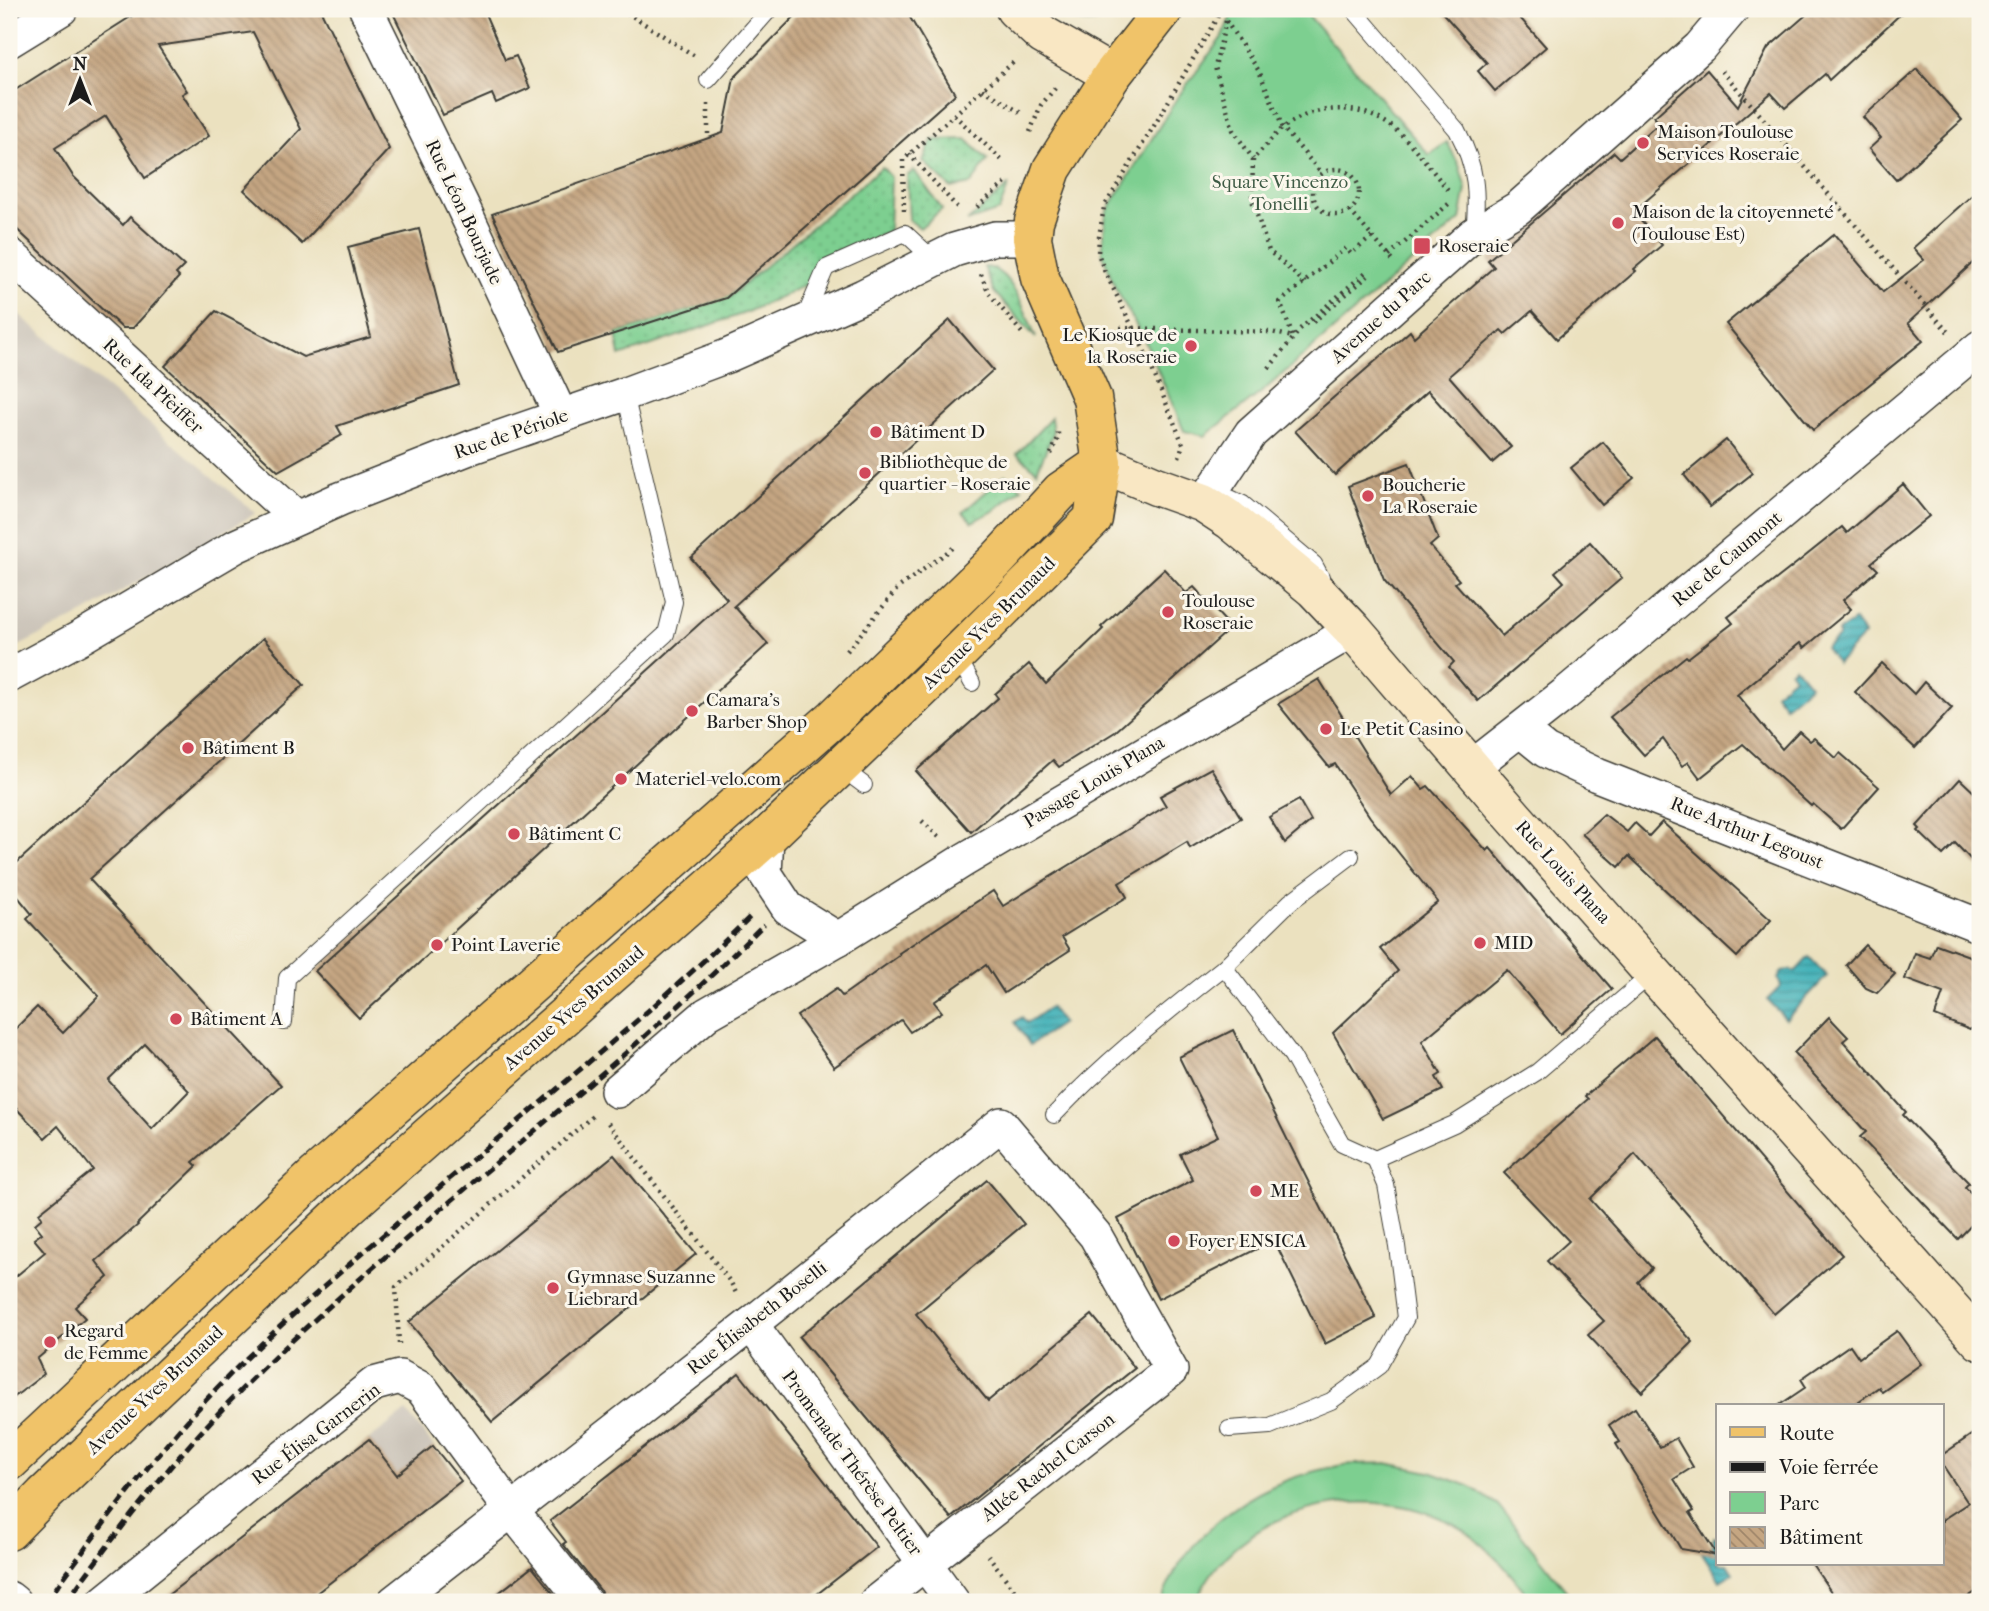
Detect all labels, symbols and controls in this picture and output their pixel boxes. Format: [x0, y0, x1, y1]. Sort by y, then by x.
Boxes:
north arrow [46, 46, 116, 116]
text: N [73, 53, 88, 75]
place label: Maison Toulouse Services Roseraie [1657, 121, 1800, 165]
marker: Maison Toulouse Services Roseraie [1635, 135, 1651, 151]
street label: Rue Léon Bourjade [421, 136, 507, 288]
park label: Square Vincenzo Tonelli [1212, 171, 1349, 215]
place label: Maison de la citoyenneté (Toulouse Est) [1632, 201, 1834, 245]
marker: Maison de la citoyenneté (Toulouse Est) [1610, 215, 1626, 231]
place label: Roseraie [1438, 235, 1509, 257]
marker: Roseraie [1412, 236, 1432, 256]
street label: Avenue du Parc [1326, 266, 1436, 368]
place label: Le Kiosque de la Roseraie [1062, 324, 1177, 368]
street label: Rue Ida Pfeiffer [98, 334, 208, 439]
marker: Le Kiosque de la Roseraie [1183, 338, 1199, 354]
street label: Rue de Périole [451, 404, 571, 464]
place label: Bâtiment D [890, 421, 985, 443]
marker: Bâtiment D [868, 424, 884, 440]
place label: Bibliothèque de quartier - Roseraie [879, 451, 1031, 495]
marker: Bibliothèque de quartier - Roseraie [857, 465, 873, 481]
place label: Boucherie La Roseraie [1382, 474, 1478, 518]
marker: Boucherie La Roseraie [1360, 488, 1376, 504]
street label: Rue de Caumont [1668, 507, 1787, 611]
street label: Avenue Yves Brunaud [917, 552, 1060, 695]
place label: Toulouse Roseraie [1182, 590, 1255, 634]
marker: Toulouse Roseraie [1160, 604, 1176, 620]
place label: Camara's Barber Shop [706, 689, 807, 733]
marker: Camara's Barber Shop [684, 703, 700, 719]
place label: Le Petit Casino [1340, 718, 1464, 740]
marker: Le Petit Casino [1318, 721, 1334, 737]
street label: Passage Louis Plana [1020, 731, 1169, 833]
place label: Bâtiment B [202, 737, 295, 759]
marker: Bâtiment B [180, 740, 196, 756]
place label: Materiel-velo.com [635, 768, 781, 790]
marker: Materiel-velo.com [613, 771, 629, 787]
street label: Rue Arthur Legoust [1667, 792, 1827, 874]
street label: Rue Louis Plana [1511, 816, 1615, 928]
place label: Bâtiment C [528, 823, 621, 845]
marker: Bâtiment C [506, 826, 522, 842]
place label: MID [1494, 932, 1533, 954]
place label: Point Laverie [451, 934, 560, 956]
marker: MID [1472, 935, 1488, 951]
marker: Point Laverie [429, 937, 445, 953]
street label: Avenue Yves Brunaud [499, 941, 649, 1076]
place label: Bâtiment A [190, 1008, 283, 1030]
marker: Bâtiment A [168, 1011, 184, 1027]
place label: ME [1270, 1180, 1299, 1202]
marker: ME [1248, 1183, 1264, 1199]
place label: Foyer ENSICA [1188, 1230, 1307, 1252]
marker: Foyer ENSICA [1166, 1233, 1182, 1249]
street label: Rue Élisabeth Boselli [683, 1256, 832, 1379]
place label: Gymnase Suzanne Liebrard [567, 1266, 716, 1310]
marker: Gymnase Suzanne Liebrard [545, 1280, 561, 1296]
place label: Regard de Femme [64, 1320, 148, 1364]
street label: Avenue Yves Brunaud [81, 1321, 228, 1460]
marker: Regard de Femme [42, 1334, 58, 1350]
street label: Promenade Thérèse Peltier [777, 1366, 927, 1561]
street label: Rue Élisa Garnerin [247, 1378, 385, 1490]
legend [1716, 1404, 1944, 1566]
street label: Allée Rachel Carson [976, 1408, 1119, 1527]
text: Route [1779, 1421, 1834, 1445]
text: Voie ferrée [1778, 1455, 1878, 1479]
text: Parc [1779, 1491, 1819, 1515]
text: Bâtiment [1779, 1525, 1864, 1549]

